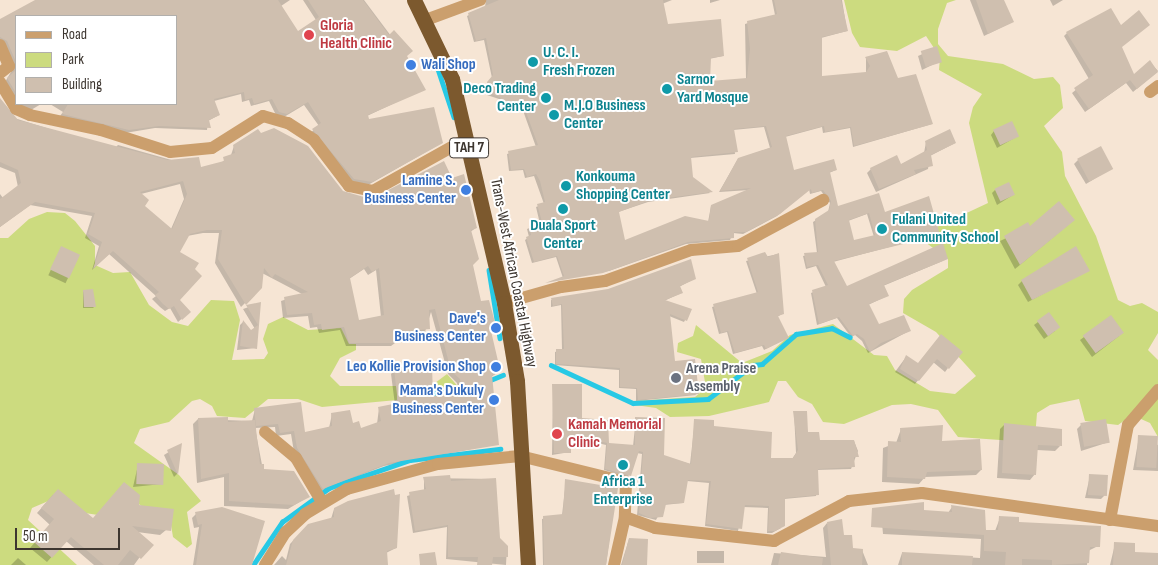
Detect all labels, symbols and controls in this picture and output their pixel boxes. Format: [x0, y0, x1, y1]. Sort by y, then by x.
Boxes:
legend [15, 15, 178, 105]
place label: Gloria Health Clinic [320, 16, 392, 54]
text: Road [62, 25, 87, 44]
marker: Gloria Health Clinic [302, 28, 316, 42]
place label: U. C. I. Fresh Frozen [543, 43, 615, 81]
text: Park [62, 50, 84, 69]
place label: Wali Shop [421, 55, 476, 75]
marker: U. C. I. Fresh Frozen [527, 56, 539, 68]
marker: Wali Shop [405, 59, 417, 71]
place label: Sarnor Yard Mosque [677, 70, 748, 108]
text: Building [62, 75, 102, 94]
place label: Deco Trading Center [463, 79, 536, 117]
marker: Sarnor Yard Mosque [661, 83, 673, 95]
marker: Deco Trading Center [540, 92, 552, 104]
place label: M.J.O Business Center [564, 96, 646, 134]
marker: M.J.O Business Center [548, 109, 560, 121]
road number: TAH 7 [449, 136, 489, 160]
place label: Konkouma Shopping Center [576, 167, 670, 205]
place label: Lamine S. Business Center [364, 171, 456, 209]
street label: Trans-West African Coastal Highway [485, 177, 541, 369]
marker: Konkouma Shopping Center [560, 180, 572, 192]
marker: Lamine S. Business Center [460, 184, 472, 196]
marker: Duala Sport Center [557, 203, 569, 215]
place label: Fulani United Community School [892, 210, 998, 248]
place label: Duala Sport Center [530, 216, 596, 254]
marker: Fulani United Community School [876, 223, 888, 235]
place label: Dave's Business Center [394, 309, 486, 347]
marker: Dave's Business Center [490, 322, 502, 334]
place label: Leo Kollie Provision Shop [347, 357, 486, 377]
place label: Arena Praise Assembly [686, 359, 756, 397]
marker: Leo Kollie Provision Shop [490, 361, 502, 373]
marker: Arena Praise Assembly [670, 372, 682, 384]
place label: Mama's Dukuly Business Center [392, 381, 484, 419]
marker: Mama's Dukuly Business Center [488, 394, 500, 406]
place label: Kamah Memorial Clinic [568, 415, 662, 453]
marker: Kamah Memorial Clinic [550, 427, 564, 441]
marker: Africa 1 Enterprise [617, 459, 629, 471]
place label: Africa 1 Enterprise [593, 472, 653, 510]
scale bar [18, 518, 122, 550]
text: 50 m [23, 527, 48, 546]

